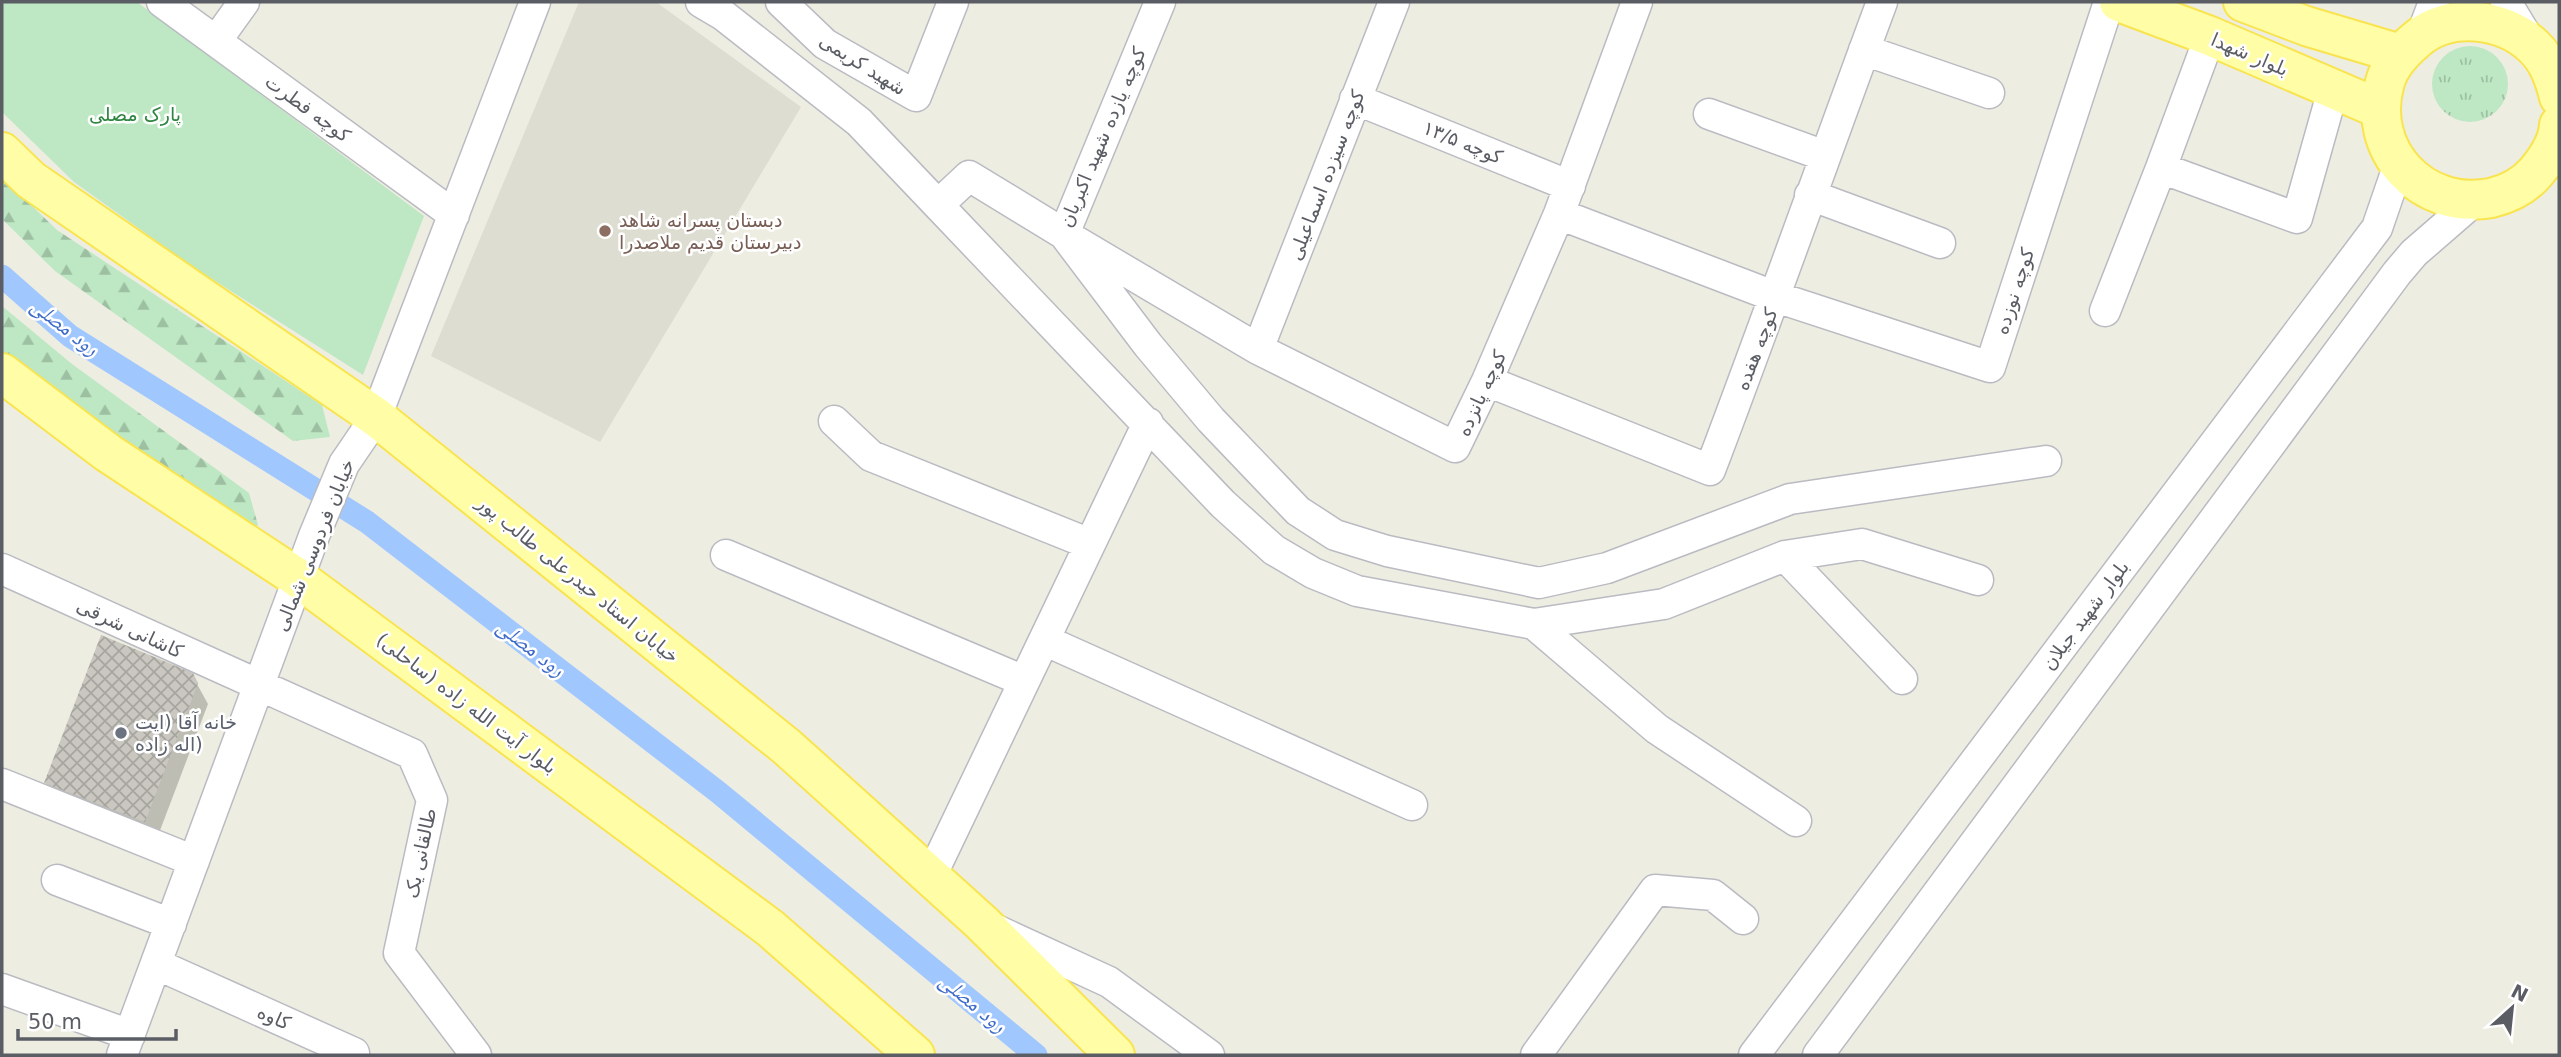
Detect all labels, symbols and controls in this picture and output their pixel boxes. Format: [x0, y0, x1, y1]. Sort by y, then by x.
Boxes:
street label: بلوار شهدا [2208, 28, 2292, 81]
street label: شهید کریمی [815, 29, 910, 100]
street label: کوچه یازده شهید اکبریان [1054, 43, 1151, 231]
street label: کوچه فطرت [261, 70, 356, 148]
street label: کوچه سیزده اسماعیلی [1283, 86, 1370, 264]
park label: پارک مصلی [89, 103, 181, 126]
street label: کوچه ۱۳/۵ [1420, 116, 1507, 169]
place label: دبستان پسرانه شاهد دبیرستان قدیم ملاصدرا [619, 209, 802, 254]
marker: دبستان پسرانه شاهد دبیرستان قدیم ملاصدرا [597, 223, 613, 239]
street label: کوچه نوزده [1990, 244, 2040, 337]
water label: رود مصلی [26, 293, 103, 362]
street label: کوچه هفده [1730, 304, 1783, 394]
street label: کوچه پانزده [1452, 346, 1512, 440]
street label: خیابان فردوسی شمالی [269, 456, 360, 635]
street label: خیابان استاد حیدرعلی طالب پور [471, 490, 683, 668]
street label: بلوار شهید جیلان [2037, 556, 2134, 675]
street label: کاشانی شرقی [73, 594, 188, 664]
water label: رود مصلی [492, 614, 569, 683]
street label: بلوار آیت الله زاده (ساحلی) [372, 627, 562, 779]
place label: خانه آقا (ایت اله زاده) [135, 710, 237, 756]
marker: خانه آقا (ایت اله زاده) [113, 725, 129, 741]
street label: طالقانی یک [400, 806, 440, 900]
water label: رود مصلی [934, 968, 1011, 1038]
north arrow [2477, 973, 2547, 1043]
text: N [2508, 979, 2532, 1006]
scale bar [18, 998, 175, 1042]
street label: کاوه [254, 1000, 295, 1035]
text: 50 m [28, 1010, 82, 1034]

